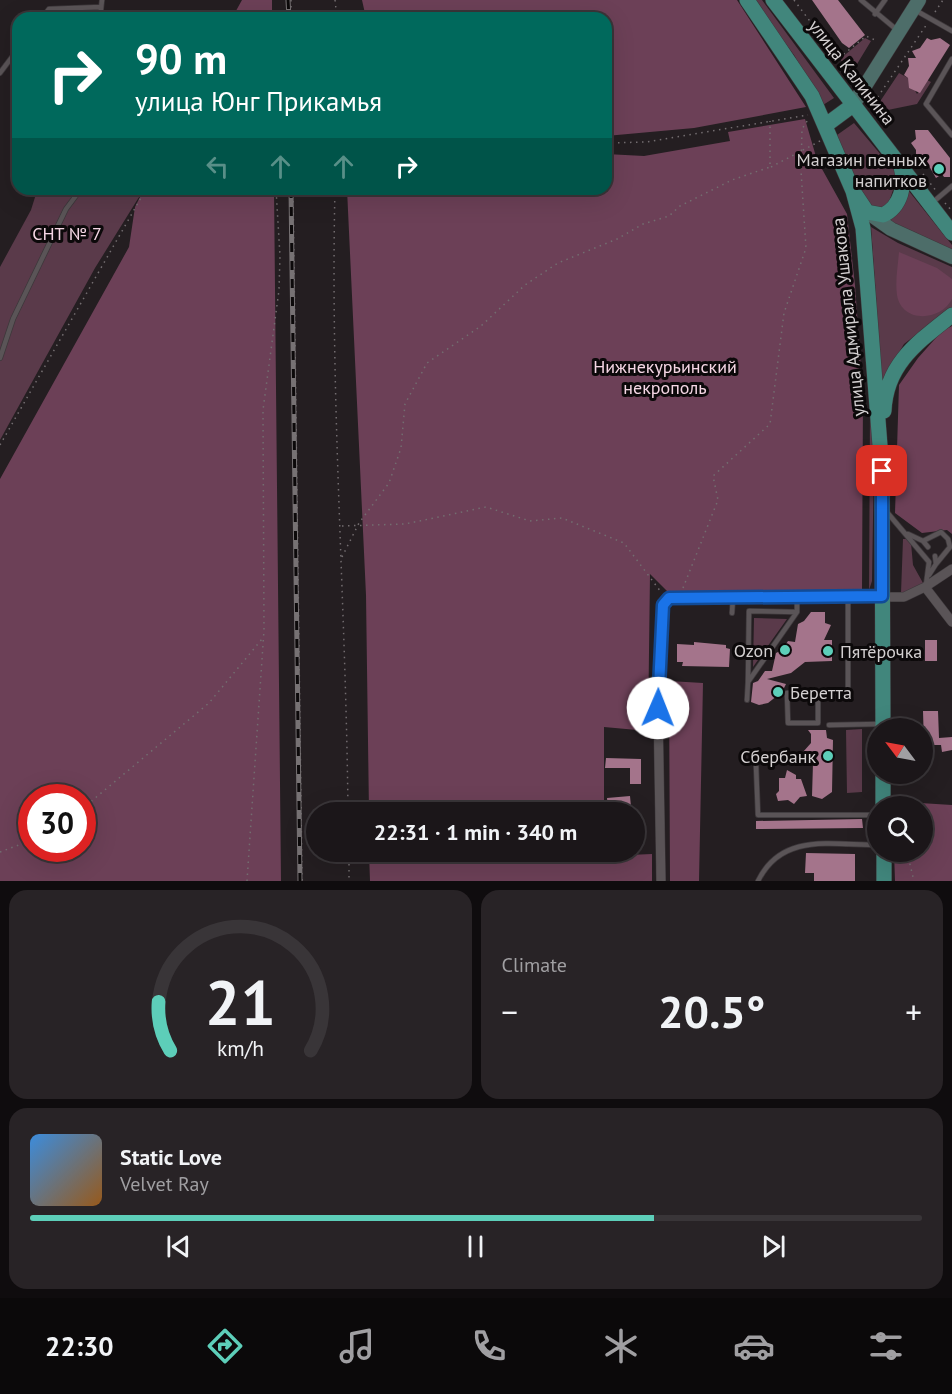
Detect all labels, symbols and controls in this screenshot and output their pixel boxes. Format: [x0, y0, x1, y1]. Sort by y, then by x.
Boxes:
street label: улица Калинина [804, 15, 900, 129]
text: 90 m [135, 31, 227, 86]
icon: right [36, 36, 114, 114]
text: улица Юнг Прикамья [135, 84, 382, 118]
place label: Магазин пенных напитков [797, 148, 927, 192]
icon: left [201, 150, 234, 183]
icon: ahead [264, 150, 297, 183]
icon: ahead [327, 150, 360, 183]
icon: right [390, 150, 423, 183]
marker: Магазин пенных напитков [932, 162, 946, 176]
street label: улица Адмирала Ушакова [826, 216, 870, 418]
park label: СНТ № 7 [32, 222, 102, 245]
park label: Нижнекурьинский некрополь [593, 355, 737, 399]
pin [856, 445, 907, 496]
icon: arrive [865, 454, 898, 487]
place label: Ozon [734, 639, 773, 662]
place label: Пятёрочка [840, 640, 922, 663]
marker: Ozon [778, 643, 792, 657]
marker: Пятёрочка [821, 644, 835, 658]
position arrow [626, 676, 690, 740]
place label: Беретта [790, 681, 852, 704]
marker: Беретта [771, 685, 785, 699]
north arrow [867, 718, 933, 784]
map controls [867, 718, 933, 862]
place label: Сбербанк [740, 745, 816, 768]
marker: Сбербанк [821, 749, 835, 763]
speed limit sign: 30 [18, 784, 96, 862]
button: search [867, 796, 933, 862]
text: 22:31 · 1 min · 340 m [374, 818, 577, 846]
text: Climate [502, 952, 567, 978]
text: 21 [205, 961, 276, 1042]
text: 20.5° [658, 982, 765, 1040]
text: − [502, 990, 518, 1033]
text: + [905, 990, 922, 1033]
text: km/h [217, 1035, 264, 1063]
text: Static Love [120, 1143, 222, 1171]
text: Velvet Ray [120, 1171, 209, 1197]
icon: previous [162, 1230, 195, 1263]
icon: pause [459, 1230, 492, 1263]
icon: next [757, 1230, 790, 1263]
icon: directions [204, 1325, 246, 1367]
icon: music [336, 1325, 378, 1367]
icon: phone [468, 1325, 510, 1367]
icon: climate [600, 1325, 642, 1367]
icon: car [733, 1325, 775, 1367]
icon: filters [865, 1325, 907, 1367]
text: 22:30 [45, 1329, 114, 1363]

